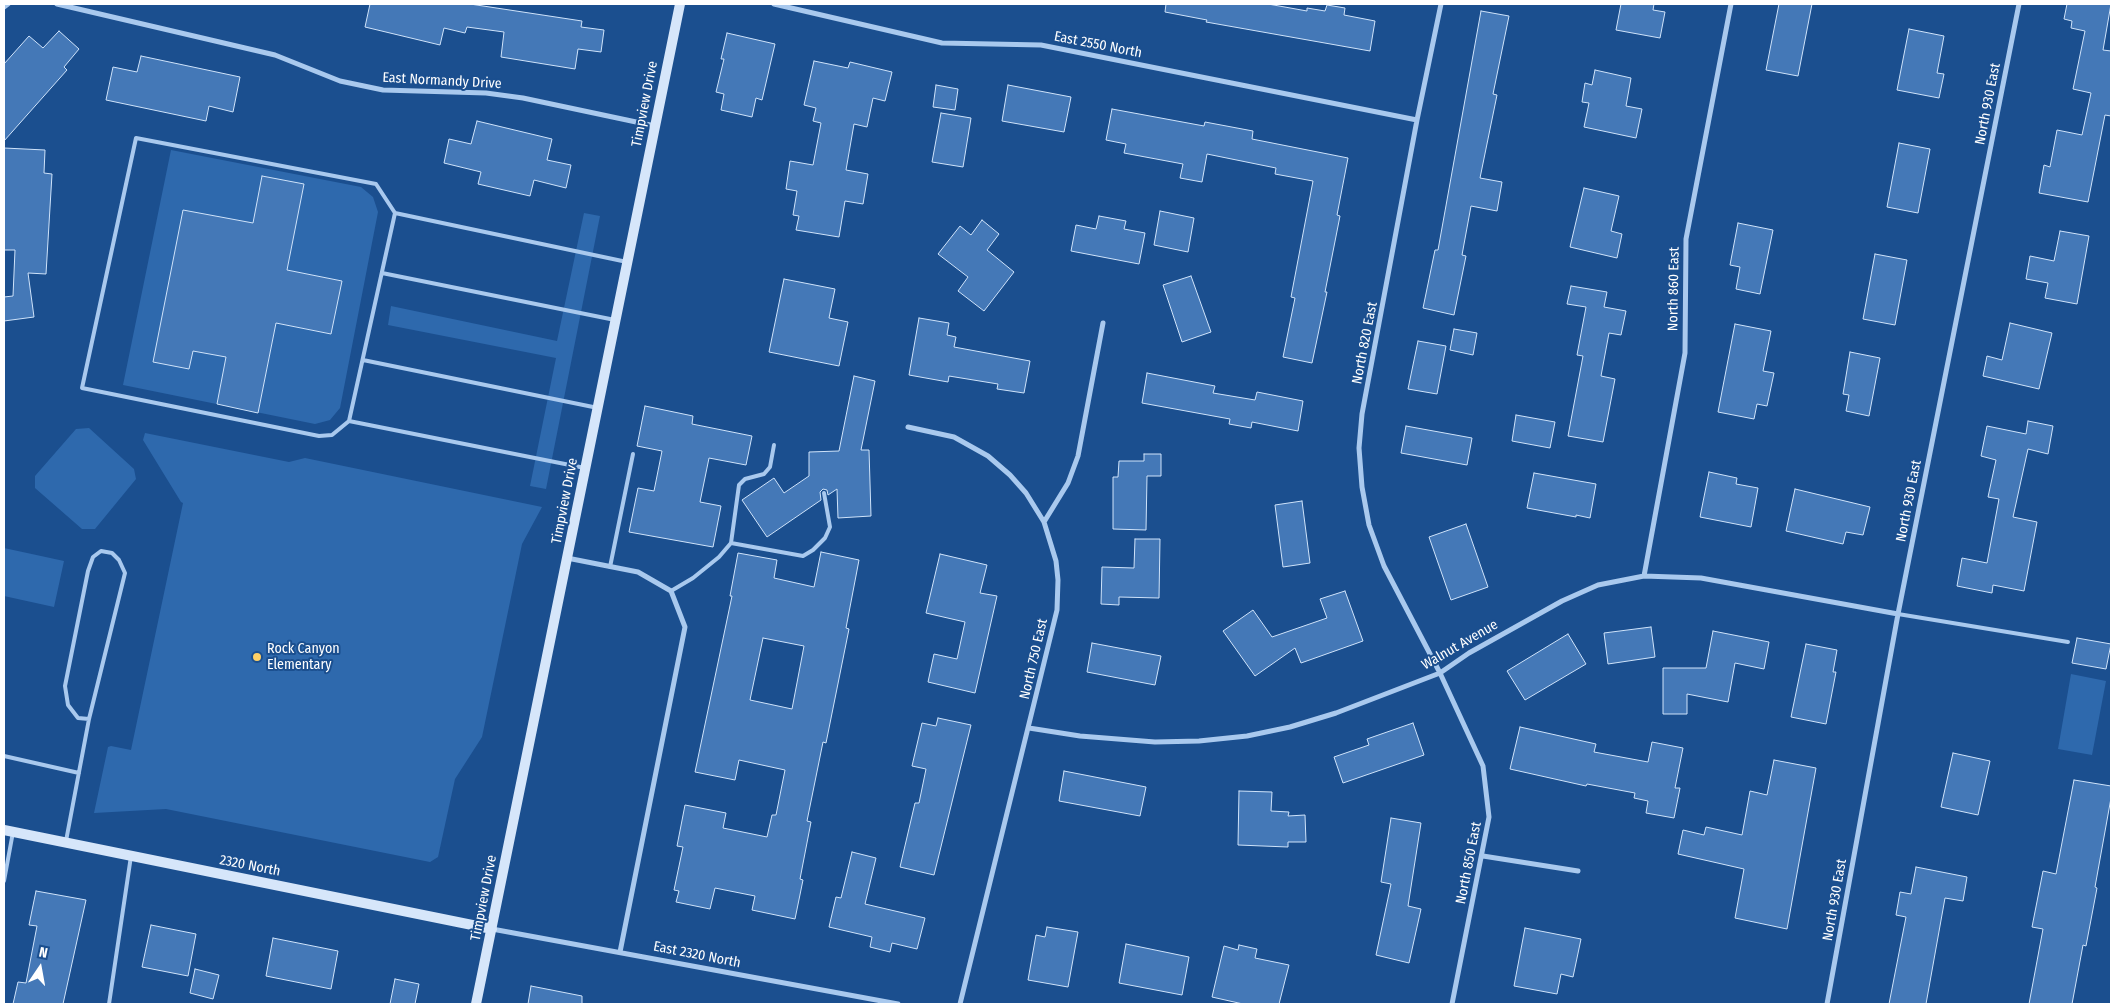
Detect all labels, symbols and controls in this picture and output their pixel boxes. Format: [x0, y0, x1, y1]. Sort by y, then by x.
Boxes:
street label: East 2550 North [1053, 28, 1143, 62]
street label: Timpview Drive [628, 60, 662, 148]
street label: North 930 East [1972, 62, 2004, 146]
street label: East Normandy Drive [382, 69, 502, 93]
street label: North 860 East [1665, 247, 1683, 331]
street label: North 820 East [1349, 300, 1381, 386]
street label: Timpview Drive [548, 457, 582, 545]
street label: North 930 East [1893, 459, 1925, 543]
street label: Walnut Avenue [1419, 616, 1501, 674]
street label: North 750 East [1017, 617, 1051, 701]
place label: Rock Canyon Elementary [267, 641, 340, 674]
marker: Rock Canyon Elementary [251, 651, 263, 663]
street label: North 850 East [1453, 820, 1485, 906]
street label: 2320 North [218, 852, 282, 880]
street label: Timpview Drive [467, 854, 501, 942]
street label: North 930 East [1820, 858, 1850, 942]
street label: East 2320 North [652, 938, 742, 972]
north arrow [15, 943, 65, 993]
text: N [37, 944, 49, 962]

